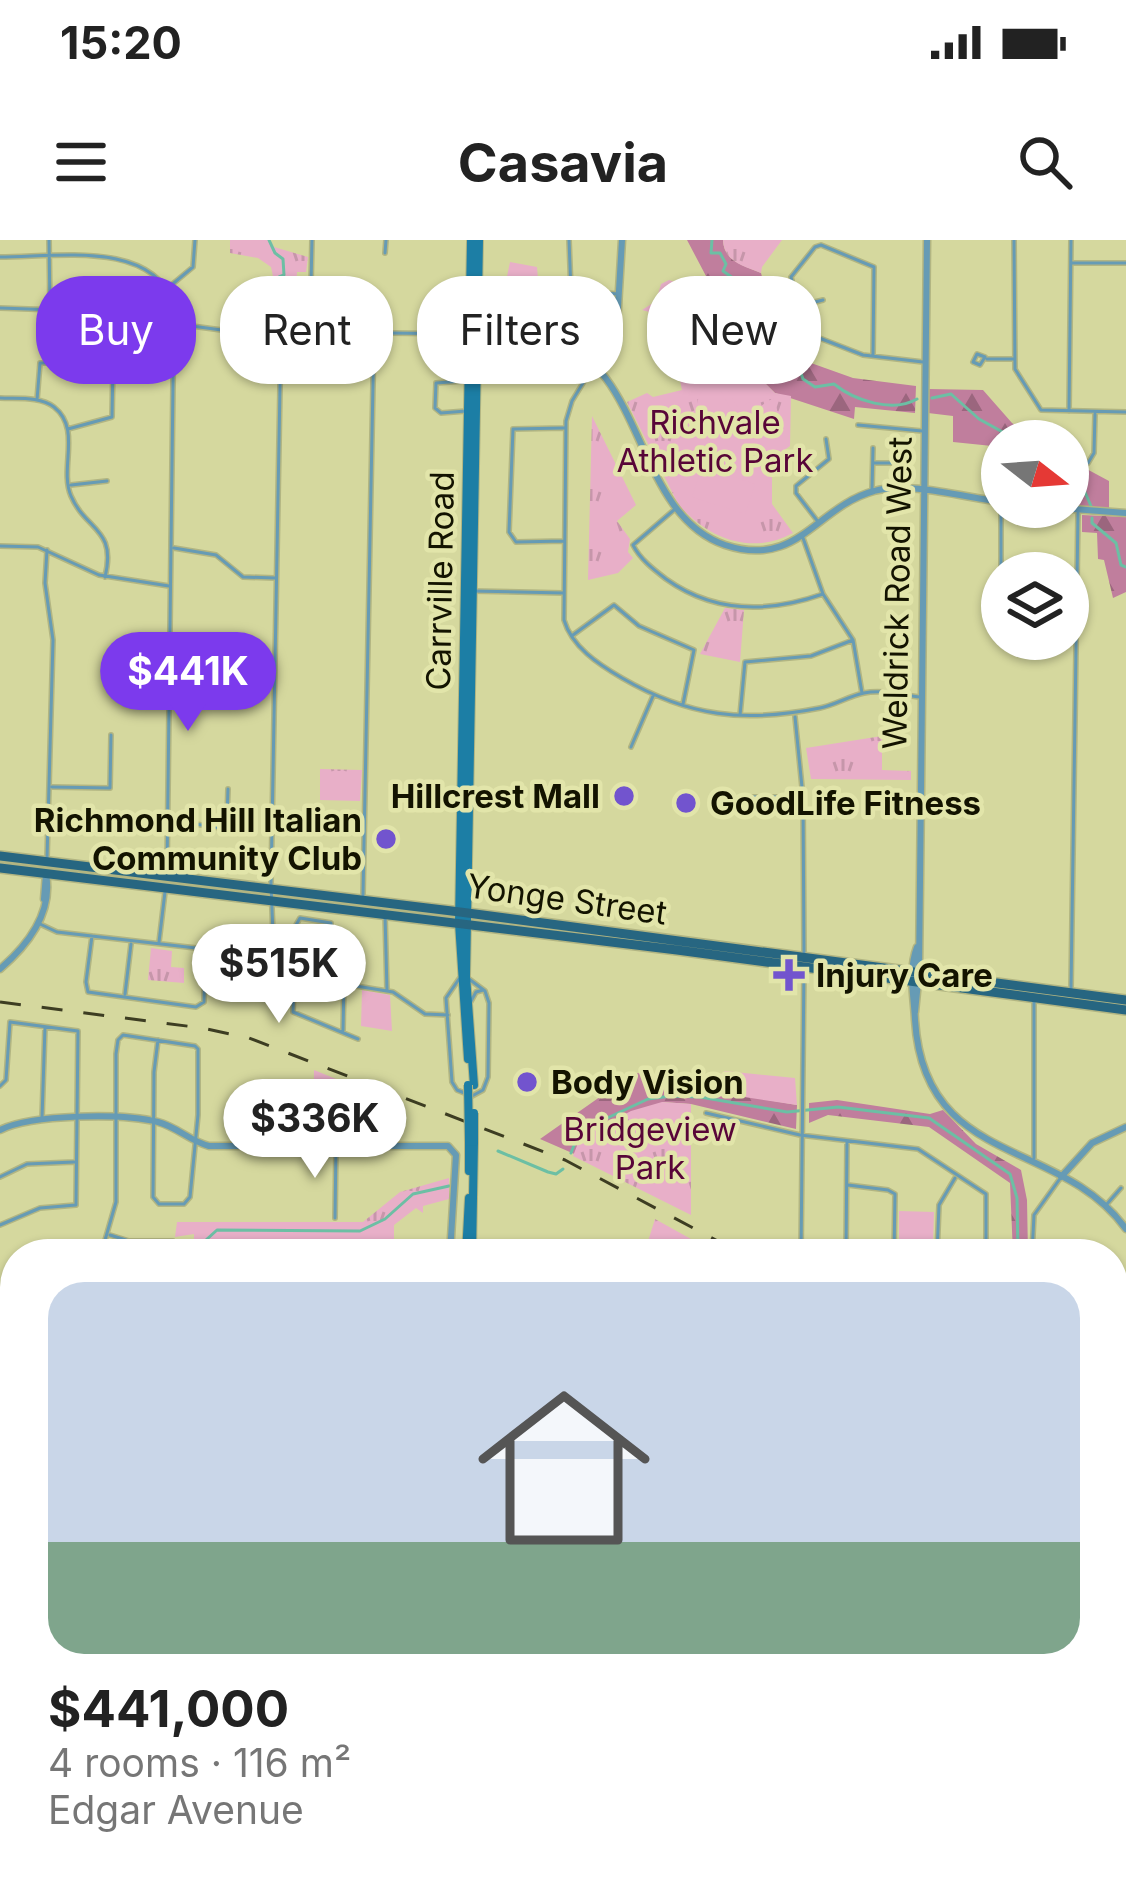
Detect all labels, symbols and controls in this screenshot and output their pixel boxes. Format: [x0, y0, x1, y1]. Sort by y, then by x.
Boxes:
text: 15:20 [60, 15, 182, 70]
icon: menu [48, 129, 114, 195]
icon: search [1012, 129, 1078, 195]
text: Casavia [458, 130, 668, 195]
chip: Buy [36, 276, 196, 384]
chip: Rent [220, 276, 393, 384]
chip: Filters [417, 276, 623, 384]
chip: New [647, 276, 821, 384]
park label: Richvale Athletic Park [616, 402, 814, 480]
north arrow [981, 420, 1089, 528]
map controls [981, 420, 1089, 660]
street label: Weldrick Road West [874, 436, 920, 750]
street label: Carrville Road [418, 471, 462, 691]
button: layers [981, 552, 1089, 660]
pin: $441K [104, 632, 272, 734]
text: $441K [127, 647, 249, 694]
place label: Hillcrest Mall [391, 776, 600, 816]
marker: Hillcrest Mall [611, 783, 637, 809]
place label: GoodLife Fitness [710, 783, 981, 823]
marker: GoodLife Fitness [673, 790, 699, 816]
place label: Richmond Hill Italian Community Club [34, 800, 362, 878]
marker: Richmond Hill Italian Community Club [373, 826, 399, 852]
street label: Yonge Street [465, 865, 670, 933]
pin: $515K [195, 924, 363, 1026]
text: $515K [219, 939, 339, 986]
place label: Injury Care [816, 955, 993, 995]
marker: Injury Care [773, 959, 805, 991]
place label: Body Vision [551, 1062, 744, 1102]
marker: Body Vision [514, 1069, 540, 1095]
pin: $336K [231, 1079, 399, 1181]
text: $336K [250, 1094, 380, 1141]
park label: Bridgeview Park [563, 1109, 737, 1187]
icon: home [456, 1360, 672, 1576]
text: $441,000 [48, 1678, 289, 1739]
text: 4 rooms · 116 m² [48, 1739, 351, 1786]
text: Edgar Avenue [48, 1786, 304, 1833]

